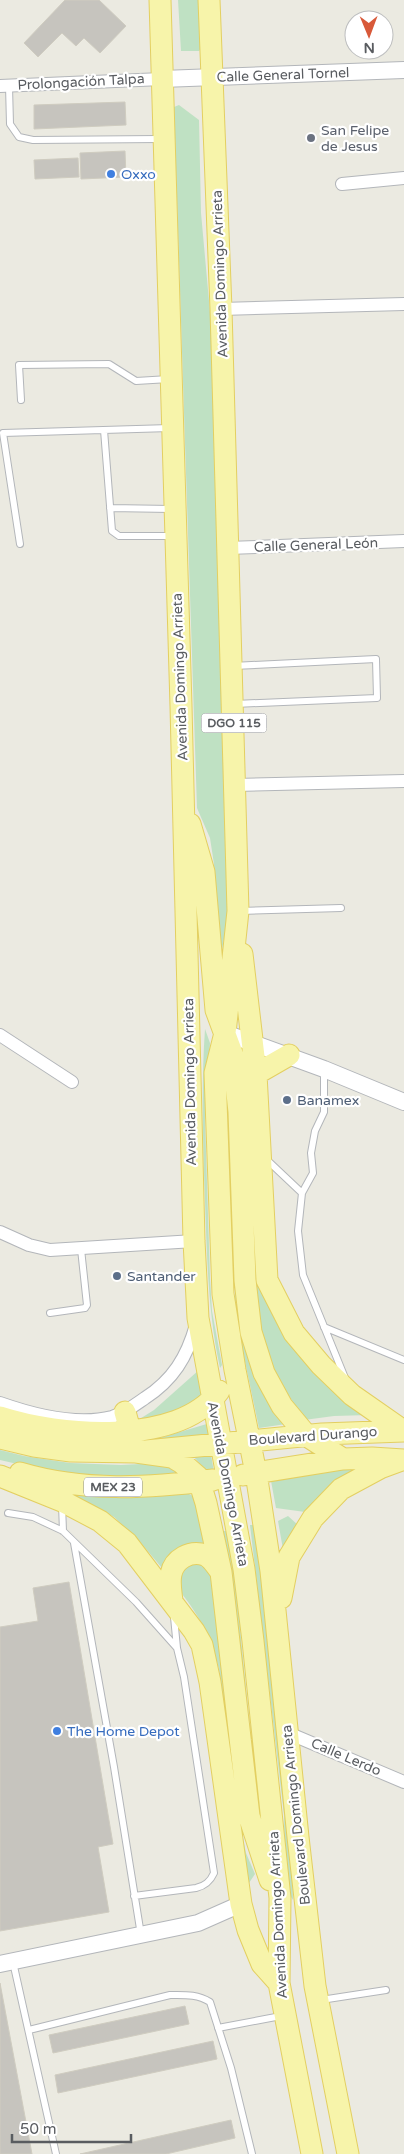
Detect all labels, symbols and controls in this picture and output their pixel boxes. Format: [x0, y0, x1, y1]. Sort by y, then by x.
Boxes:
north arrow [344, 10, 394, 60]
text: N [363, 39, 375, 56]
street label: Calle General Tornel [216, 64, 350, 86]
street label: Prolongación Talpa [17, 70, 145, 94]
place label: San Felipe de Jesus [321, 122, 389, 155]
marker: San Felipe de Jesus [305, 132, 317, 144]
place label: Oxxo [121, 166, 156, 183]
marker: Oxxo [105, 168, 117, 180]
street label: Avenida Domingo Arrieta [209, 190, 231, 358]
street label: Calle General León [253, 534, 379, 556]
street label: Avenida Domingo Arrieta [169, 593, 191, 761]
road number: DGO 115 [202, 714, 266, 732]
street label: Avenida Domingo Arrieta [180, 998, 200, 1166]
place label: Banamex [297, 1092, 359, 1109]
marker: Banamex [281, 1094, 293, 1106]
place label: Santander [127, 1268, 196, 1285]
marker: Santander [111, 1270, 123, 1282]
street label: Avenida Domingo Arrieta [204, 1400, 252, 1568]
street label: Boulevard Durango [248, 1423, 378, 1449]
road number: MEX 23 [84, 1478, 142, 1496]
place label: The Home Depot [67, 1723, 180, 1740]
street label: Boulevard Domingo Arrieta [278, 1724, 314, 1906]
marker: The Home Depot [51, 1725, 63, 1737]
street label: Calle Lerdo [308, 1735, 384, 1779]
street label: Avenida Domingo Arrieta [265, 1831, 291, 1999]
scale bar [12, 2112, 131, 2144]
text: 50 m [20, 2120, 57, 2138]

